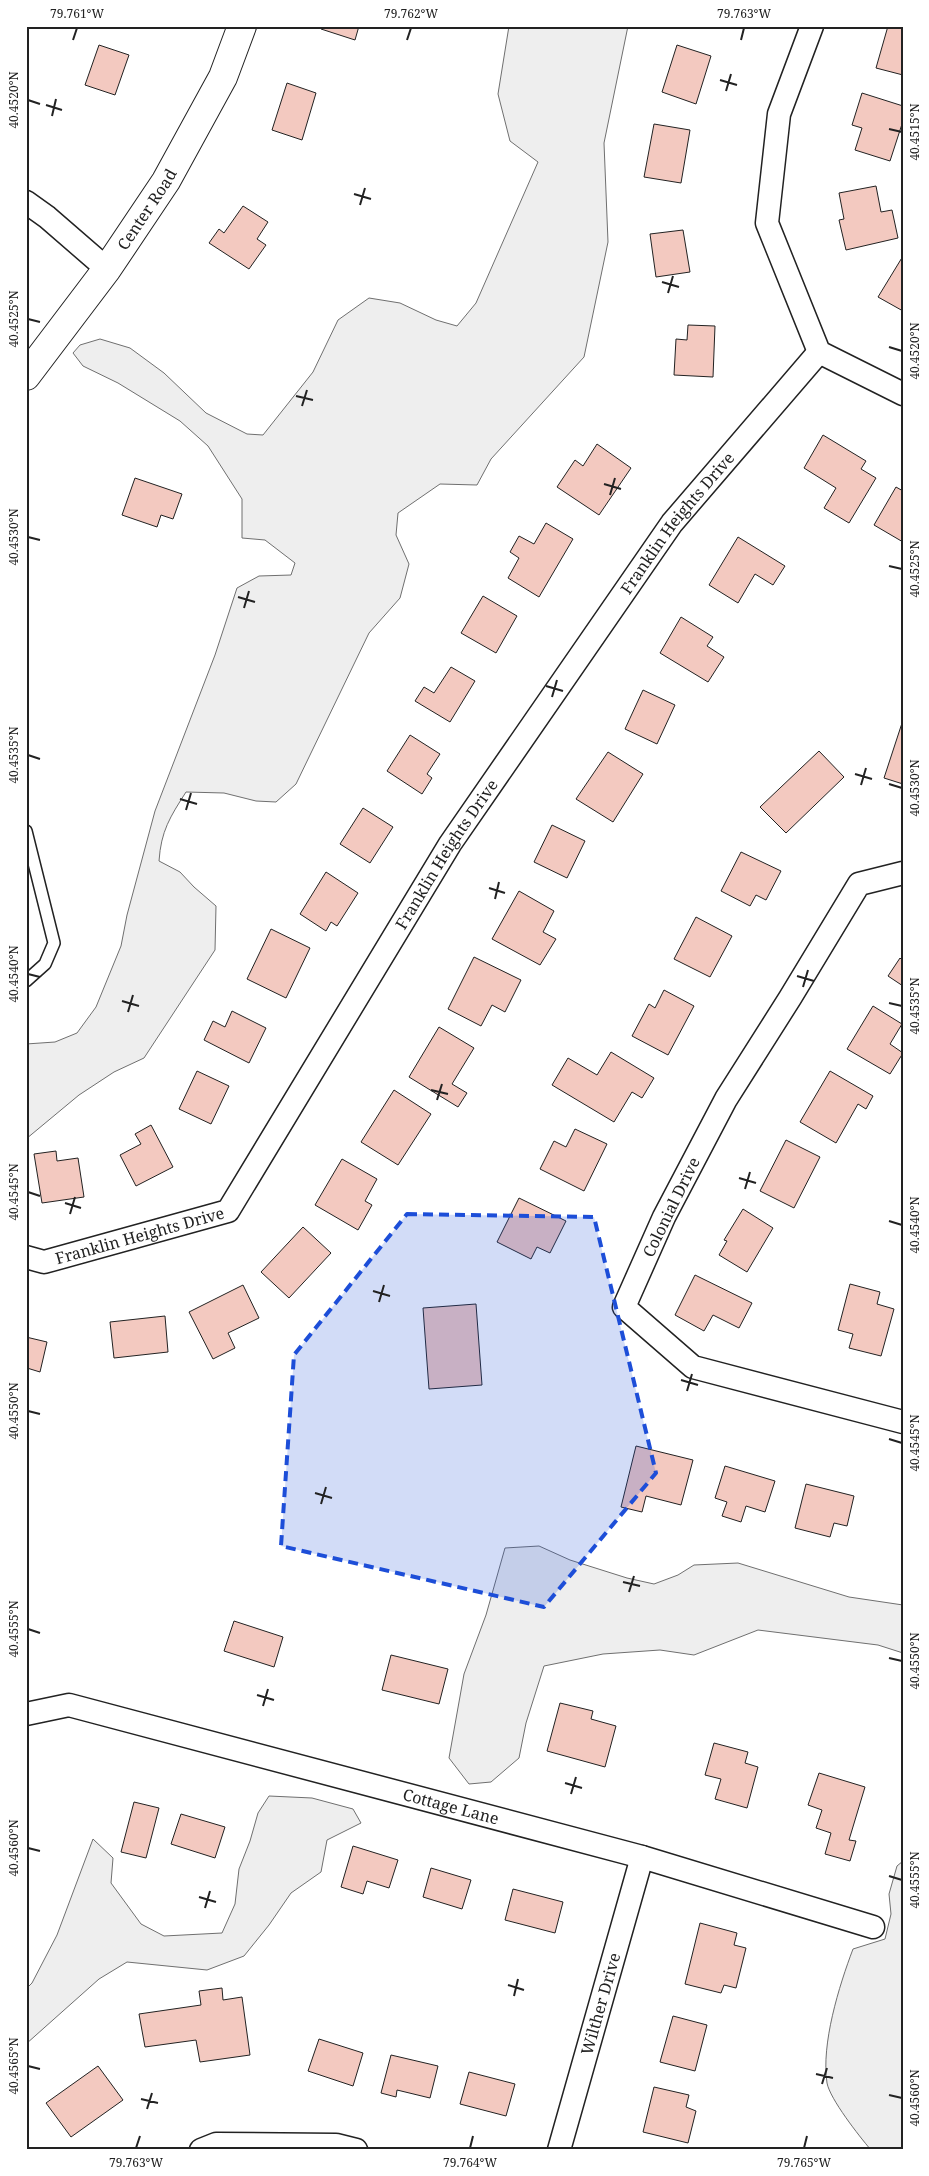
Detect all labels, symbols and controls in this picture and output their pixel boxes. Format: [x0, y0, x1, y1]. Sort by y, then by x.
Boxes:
text: 79.761°W [50, 5, 104, 22]
text: 79.762°W [384, 5, 438, 22]
text: 79.763°W [717, 5, 771, 22]
text: 40.4520°N [5, 71, 22, 129]
text: 40.4515°N [906, 103, 923, 161]
street label: Center Road [112, 165, 182, 254]
text: 40.4525°N [5, 290, 22, 348]
text: 40.4520°N [906, 322, 923, 380]
street label: Franklin Heights Drive [615, 447, 739, 598]
text: 40.4530°N [5, 508, 22, 566]
text: 40.4525°N [906, 540, 923, 598]
text: 40.4535°N [5, 726, 22, 784]
text: 40.4530°N [906, 759, 923, 817]
street label: Franklin Heights Drive [390, 775, 503, 933]
text: 40.4540°N [5, 945, 22, 1003]
text: 40.4535°N [906, 977, 923, 1035]
street label: Colonial Drive [637, 1153, 705, 1261]
text: 40.4545°N [5, 1163, 22, 1221]
text: 40.4540°N [906, 1196, 923, 1254]
street label: Franklin Heights Drive [53, 1202, 227, 1269]
text: 40.4550°N [5, 1382, 22, 1440]
text: 40.4545°N [906, 1414, 923, 1472]
text: 40.4555°N [5, 1600, 22, 1658]
text: 40.4550°N [906, 1632, 923, 1690]
street label: Cottage Lane [400, 1783, 501, 1830]
text: 40.4560°N [5, 1819, 22, 1877]
text: 40.4555°N [906, 1851, 923, 1909]
street label: Wilther Drive [576, 1950, 625, 2057]
text: 40.4565°N [5, 2037, 22, 2095]
text: 40.4560°N [906, 2069, 923, 2127]
text: 79.763°W [109, 2154, 163, 2171]
text: 79.764°W [443, 2154, 497, 2171]
text: 79.765°W [777, 2154, 831, 2171]

